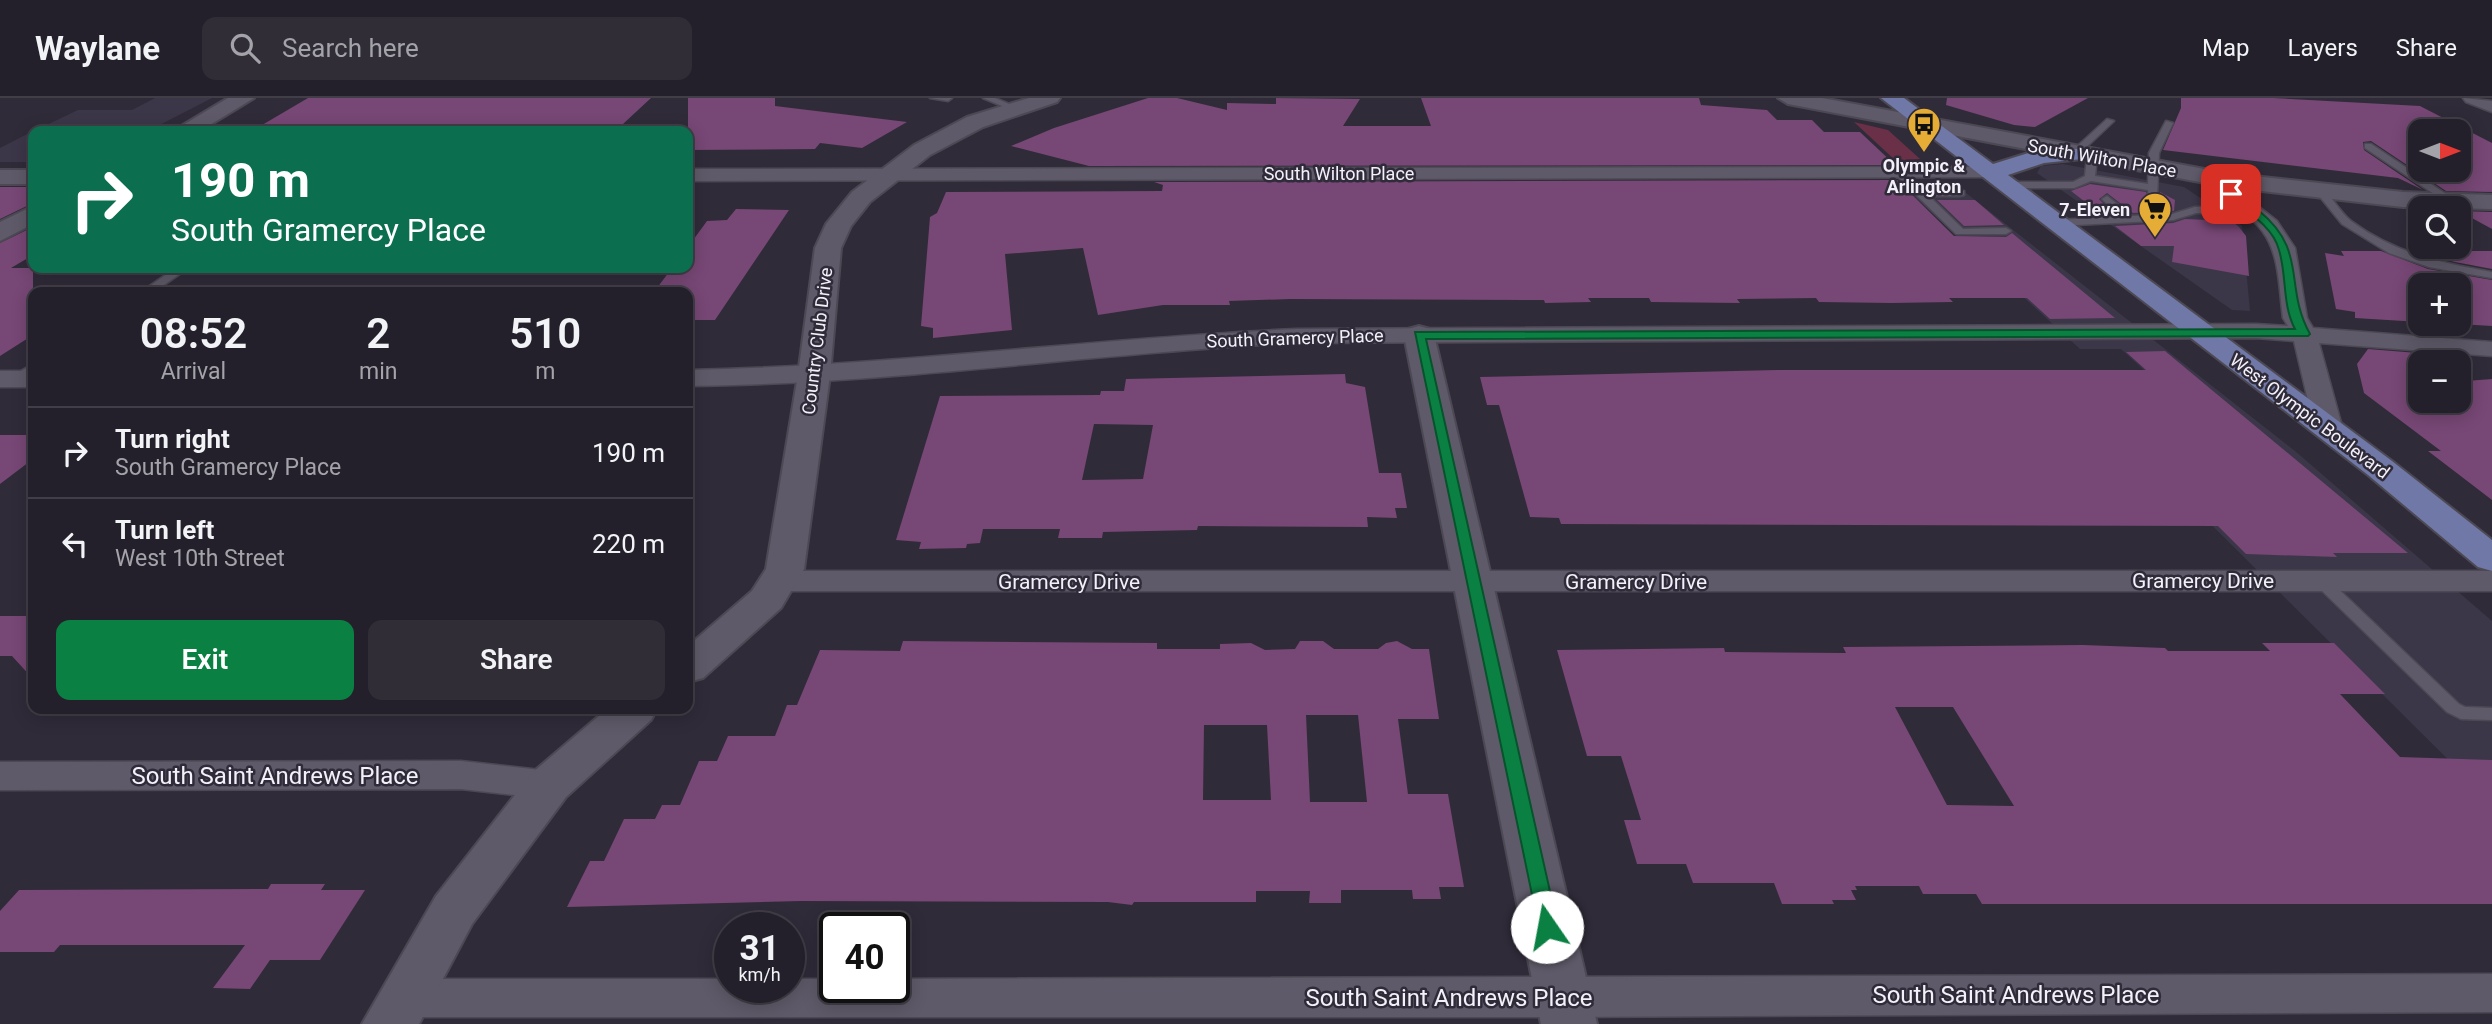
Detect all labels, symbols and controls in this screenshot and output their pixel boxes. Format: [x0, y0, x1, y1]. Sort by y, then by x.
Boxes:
search box [202, 17, 692, 80]
text: Waylane [35, 29, 160, 68]
icon: search [226, 29, 264, 67]
text: Search here [282, 33, 419, 63]
text: Map [2202, 34, 2250, 62]
text: Layers [2288, 34, 2358, 62]
text: Share [2396, 34, 2457, 62]
bus stop icon: Olympic & Arlington [1905, 105, 1943, 154]
north arrow [2408, 119, 2471, 182]
map controls [2408, 119, 2471, 413]
street label: South Wilton Place [2026, 135, 2178, 181]
text: 190 m [171, 152, 310, 209]
icon: right [56, 154, 147, 245]
place label: Olympic & Arlington [1883, 155, 1965, 197]
street label: South Wilton Place [1264, 163, 1414, 184]
pin [2201, 164, 2261, 224]
icon: arrive [2212, 175, 2250, 213]
supermarket icon: 7-Eleven [2136, 190, 2174, 239]
button: search [2408, 196, 2471, 259]
place label: 7-Eleven [2059, 199, 2130, 220]
text: South Gramercy Place [171, 211, 486, 249]
street label: Country Club Drive [798, 266, 836, 416]
button: + [2408, 273, 2471, 336]
text: 08:52 [140, 309, 247, 358]
text: 2 [366, 309, 390, 358]
text: 510 [509, 309, 581, 358]
street label: South Gramercy Place [1206, 324, 1384, 352]
street label: West Olympic Boulevard [2226, 349, 2394, 483]
button: − [2408, 350, 2471, 413]
text: Arrival [161, 358, 226, 385]
text: min [359, 358, 397, 385]
text: m [535, 358, 555, 385]
text: Turn right [115, 424, 230, 454]
icon: right [56, 434, 94, 472]
text: 190 m [592, 438, 665, 468]
text: South Gramercy Place [115, 454, 341, 481]
text: Turn left [115, 515, 214, 545]
icon: left [56, 525, 94, 563]
text: 220 m [592, 529, 665, 559]
text: West 10th Street [115, 545, 285, 572]
street label: Gramercy Drive [2132, 569, 2274, 593]
street label: Gramercy Drive [998, 570, 1140, 594]
street label: Gramercy Drive [1565, 570, 1707, 594]
button: Exit [56, 620, 354, 700]
button: Share [368, 620, 665, 700]
street label: South Saint Andrews Place [131, 762, 419, 790]
position arrow [1510, 890, 1584, 964]
speed limit sign: 40 [819, 912, 910, 1003]
text: 31 [739, 928, 780, 969]
text: km/h [738, 964, 781, 985]
street label: South Saint Andrews Place [1872, 981, 2160, 1009]
street label: South Saint Andrews Place [1305, 984, 1593, 1012]

